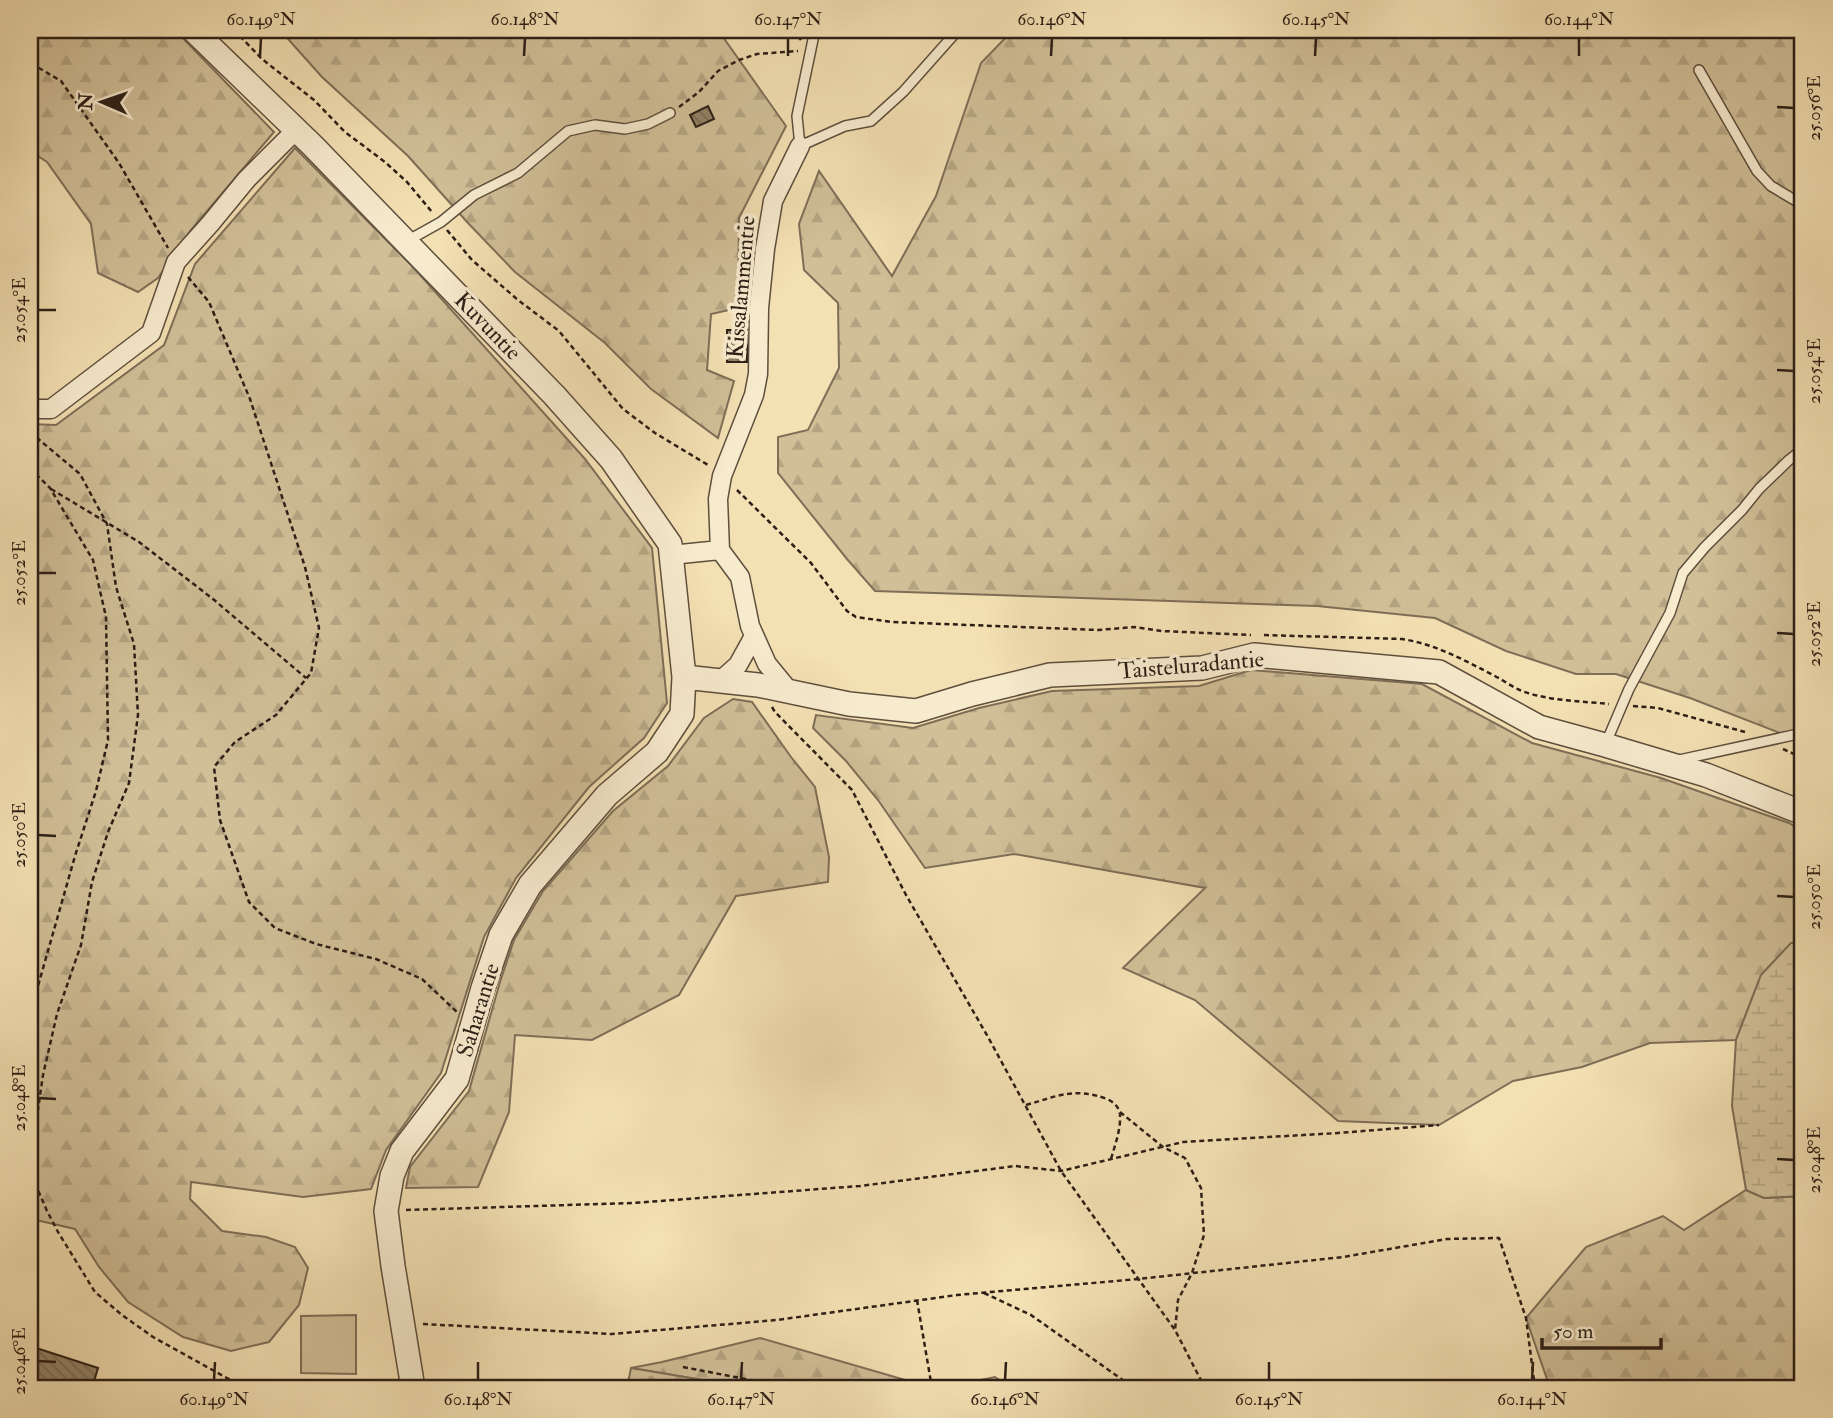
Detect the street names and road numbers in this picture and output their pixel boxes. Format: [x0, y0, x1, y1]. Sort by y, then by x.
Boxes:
street label: Kissalammentie [720, 214, 762, 359]
street label: Kuvuntie [448, 286, 528, 367]
street label: Taisteluradantie [1117, 644, 1266, 686]
street label: Saharantie [450, 959, 506, 1060]

